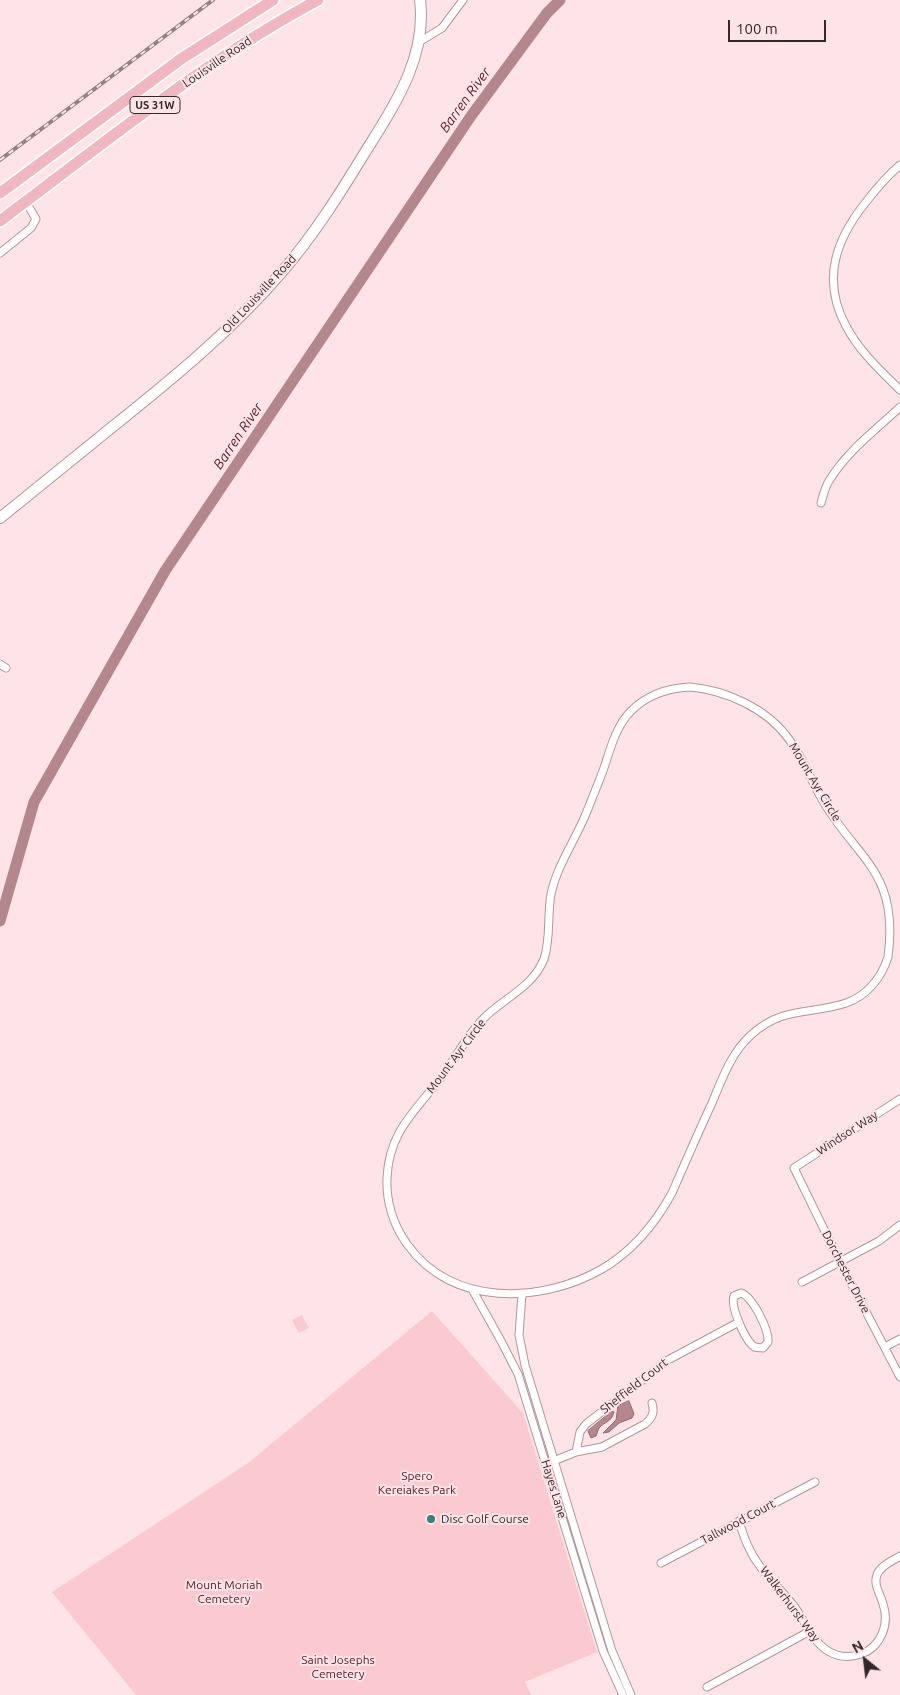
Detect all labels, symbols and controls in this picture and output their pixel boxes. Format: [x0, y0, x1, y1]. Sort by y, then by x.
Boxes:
scale bar [730, 10, 828, 42]
text: 100 m [736, 20, 778, 37]
street label: Louisville Road [180, 34, 254, 90]
water label: Barren River [436, 64, 494, 136]
road number: US 31W [130, 96, 180, 114]
street label: Old Louisville Road [219, 252, 299, 336]
water label: Barren River [210, 400, 266, 472]
street label: Mount Ayr Circle [786, 740, 844, 824]
street label: Mount Ayr Circle [423, 1016, 489, 1096]
street label: Windsor Way [814, 1108, 880, 1158]
street label: Dorchester Drive [819, 1228, 873, 1316]
street label: Sheffield Court [597, 1355, 671, 1417]
street label: Hayes Lane [538, 1458, 570, 1520]
park label: Spero Kereiakes Park [378, 1469, 456, 1497]
street label: Tallwood Court [698, 1496, 778, 1548]
place label: Disc Golf Course [441, 1512, 529, 1526]
marker: Disc Golf Course [425, 1513, 437, 1525]
street label: Walkerhurst Way [757, 1563, 823, 1645]
park label: Mount Moriah Cemetery [186, 1578, 262, 1606]
north arrow [840, 1635, 890, 1685]
text: N [849, 1637, 866, 1656]
park label: Saint Josephs Cemetery [301, 1653, 375, 1681]

